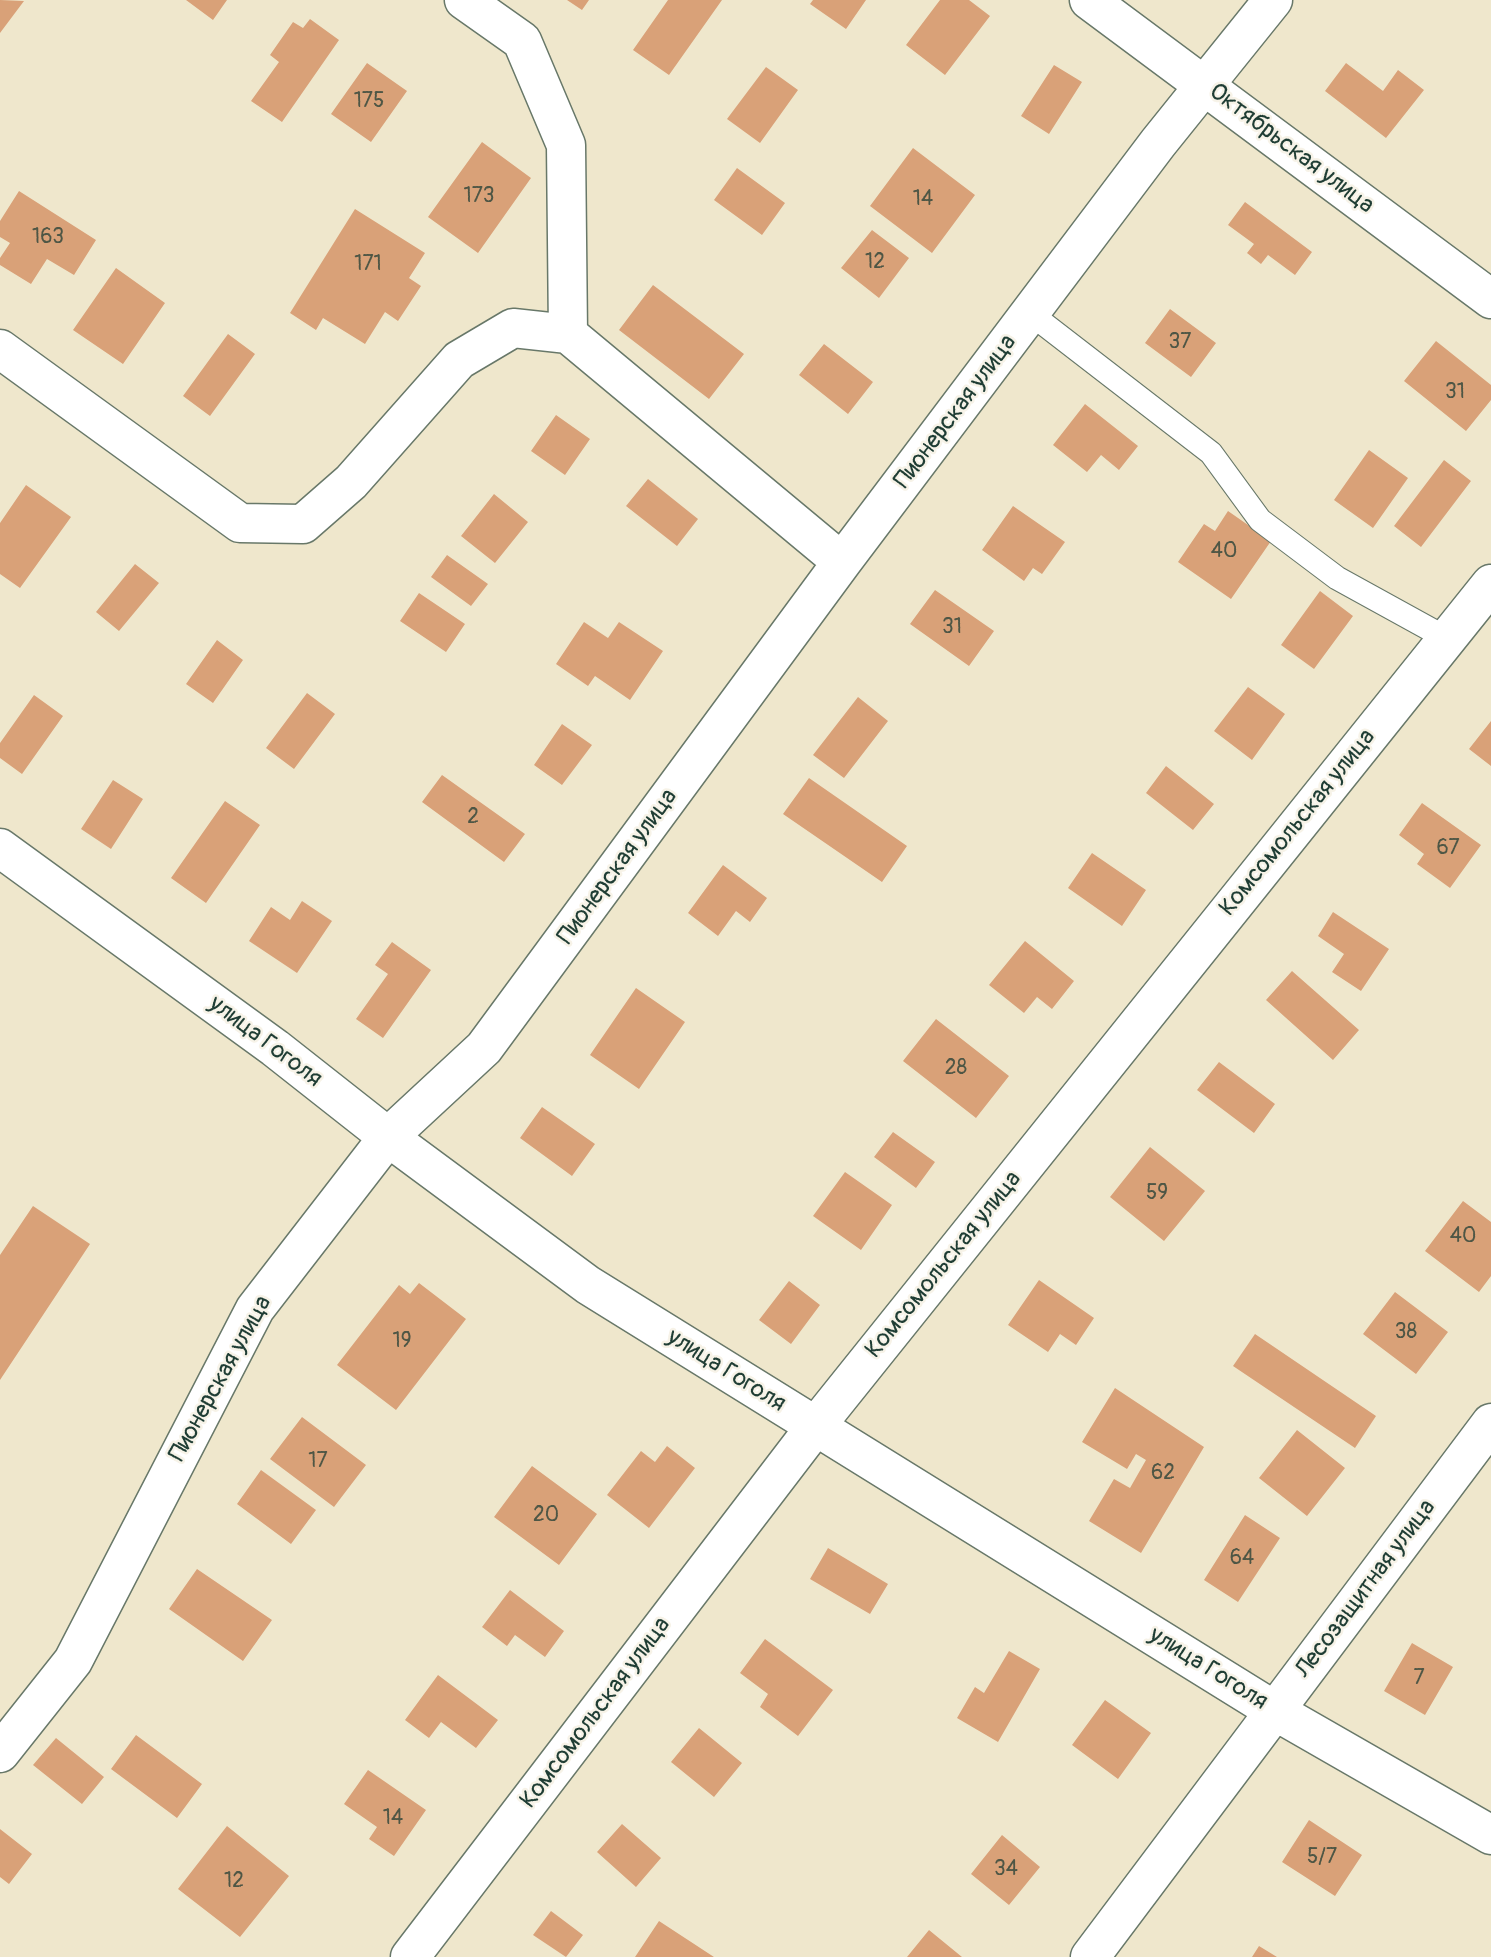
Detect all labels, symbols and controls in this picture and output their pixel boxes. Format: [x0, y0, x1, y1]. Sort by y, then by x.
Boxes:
street label: Октябрьская улица [1203, 78, 1379, 220]
house number: 175 [354, 89, 384, 115]
house number: 173 [463, 184, 495, 210]
house number: 14 [913, 187, 933, 213]
house number: 163 [32, 225, 64, 251]
house number: 12 [865, 250, 885, 276]
house number: 171 [354, 252, 382, 278]
street label: Пионерская улица [889, 329, 1023, 495]
house number: 37 [1169, 330, 1191, 356]
house number: 31 [1445, 380, 1465, 406]
house number: 40 [1211, 539, 1237, 565]
house number: 31 [942, 615, 962, 641]
street label: Комсомольская улица [1214, 724, 1382, 922]
street label: Пионерская улица [552, 784, 684, 950]
house number: 2 [467, 805, 479, 831]
house number: 67 [1436, 836, 1460, 862]
street label: улица Гоголя [203, 990, 327, 1094]
house number: 28 [945, 1056, 967, 1082]
street label: Комсомольская улица [860, 1166, 1028, 1364]
house number: 59 [1146, 1181, 1168, 1207]
house number: 40 [1450, 1224, 1476, 1250]
street label: Пионерская улица [164, 1291, 278, 1467]
house number: 38 [1395, 1320, 1417, 1346]
street label: улица Гоголя [661, 1323, 791, 1419]
house number: 19 [392, 1329, 412, 1355]
house number: 17 [308, 1449, 328, 1475]
house number: 62 [1151, 1461, 1175, 1487]
street label: Лесозащитная улица [1290, 1494, 1442, 1684]
house number: 20 [533, 1503, 559, 1529]
house number: 64 [1230, 1546, 1254, 1572]
street label: Комсомольская улица [515, 1612, 677, 1814]
street label: улица Гоголя [1143, 1621, 1273, 1717]
house number: 7 [1413, 1666, 1425, 1692]
house number: 14 [383, 1806, 403, 1832]
house number: 5/7 [1307, 1845, 1337, 1871]
house number: 34 [994, 1857, 1018, 1883]
house number: 12 [224, 1869, 244, 1895]

